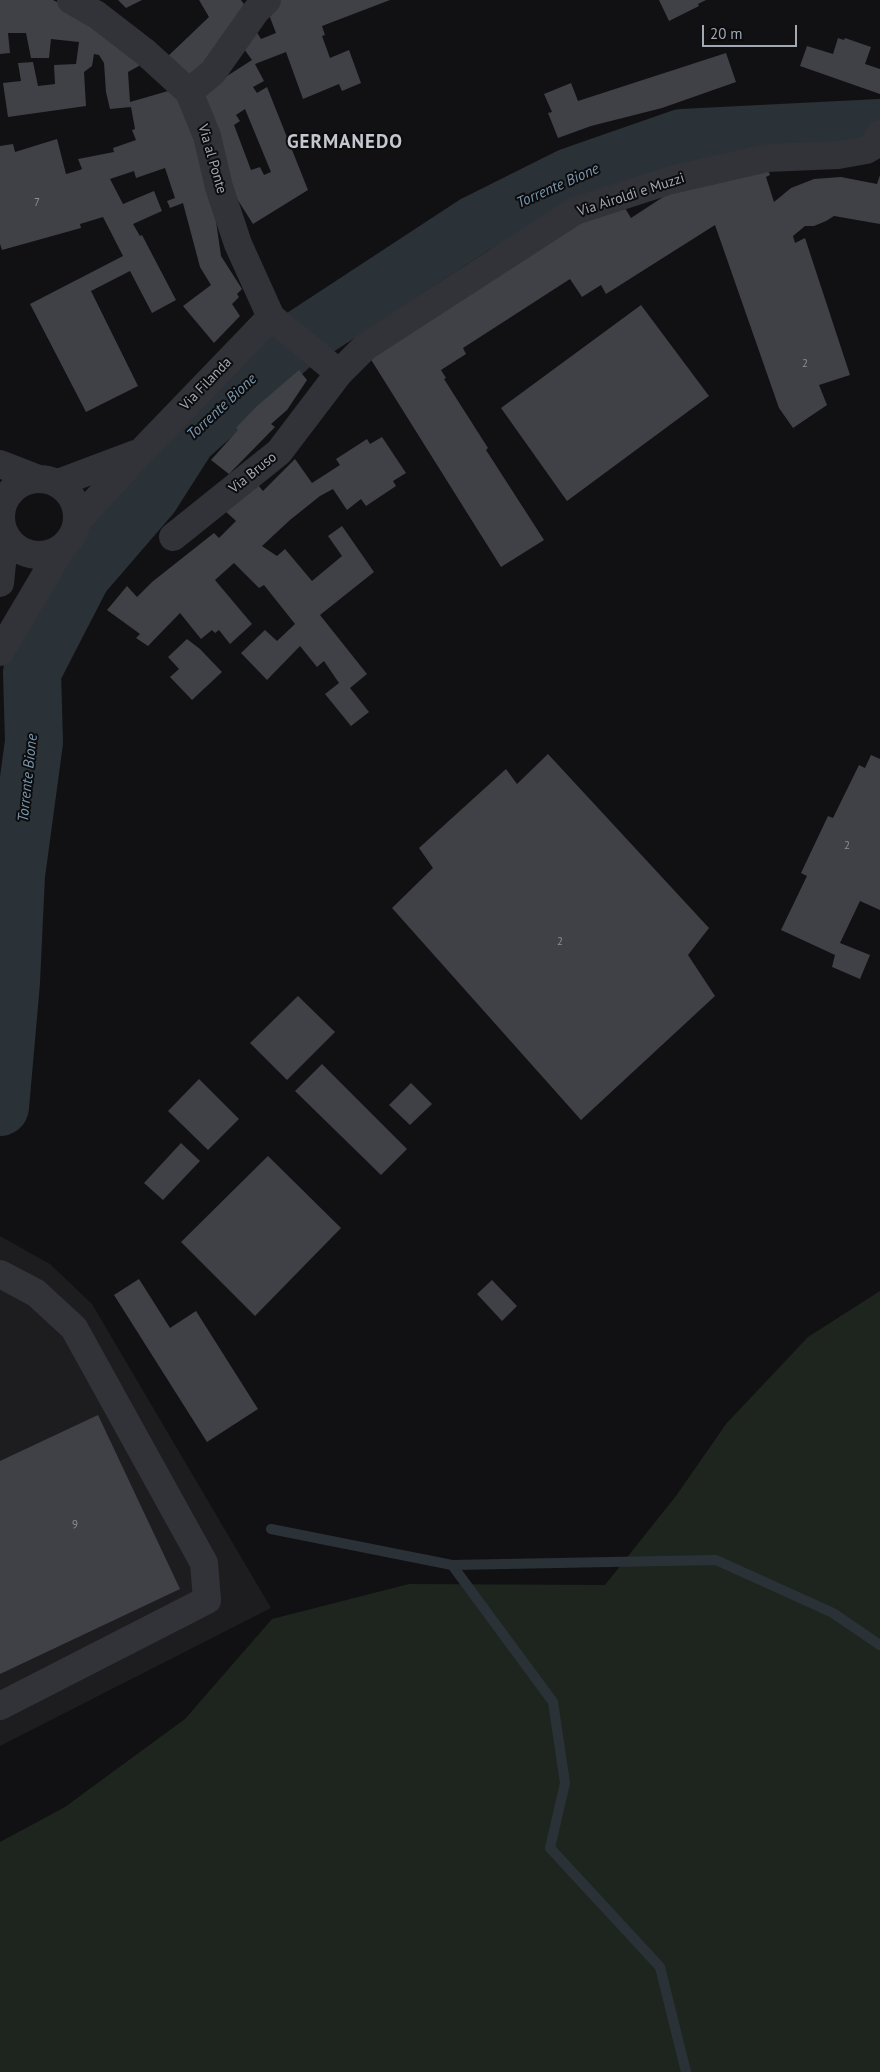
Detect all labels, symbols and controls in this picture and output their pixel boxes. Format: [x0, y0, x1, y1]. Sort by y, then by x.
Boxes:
scale bar [705, 15, 800, 47]
text: 20 m [710, 24, 743, 43]
street label: Via al Ponte [194, 122, 230, 196]
district label: GERMANEDO [286, 132, 404, 154]
water label: Torrente Bione [514, 160, 602, 212]
street label: Via Airoldi e Muzzi [575, 170, 687, 220]
house number: 7 [34, 196, 40, 210]
street label: Via Filanda [177, 354, 235, 414]
house number: 2 [802, 357, 808, 371]
water label: Torrente Bione [184, 370, 260, 444]
street label: Via Bruso [226, 449, 280, 497]
water label: Torrente Bione [14, 733, 42, 823]
house number: 2 [844, 839, 850, 853]
house number: 2 [557, 935, 563, 949]
house number: 9 [72, 1518, 78, 1532]

